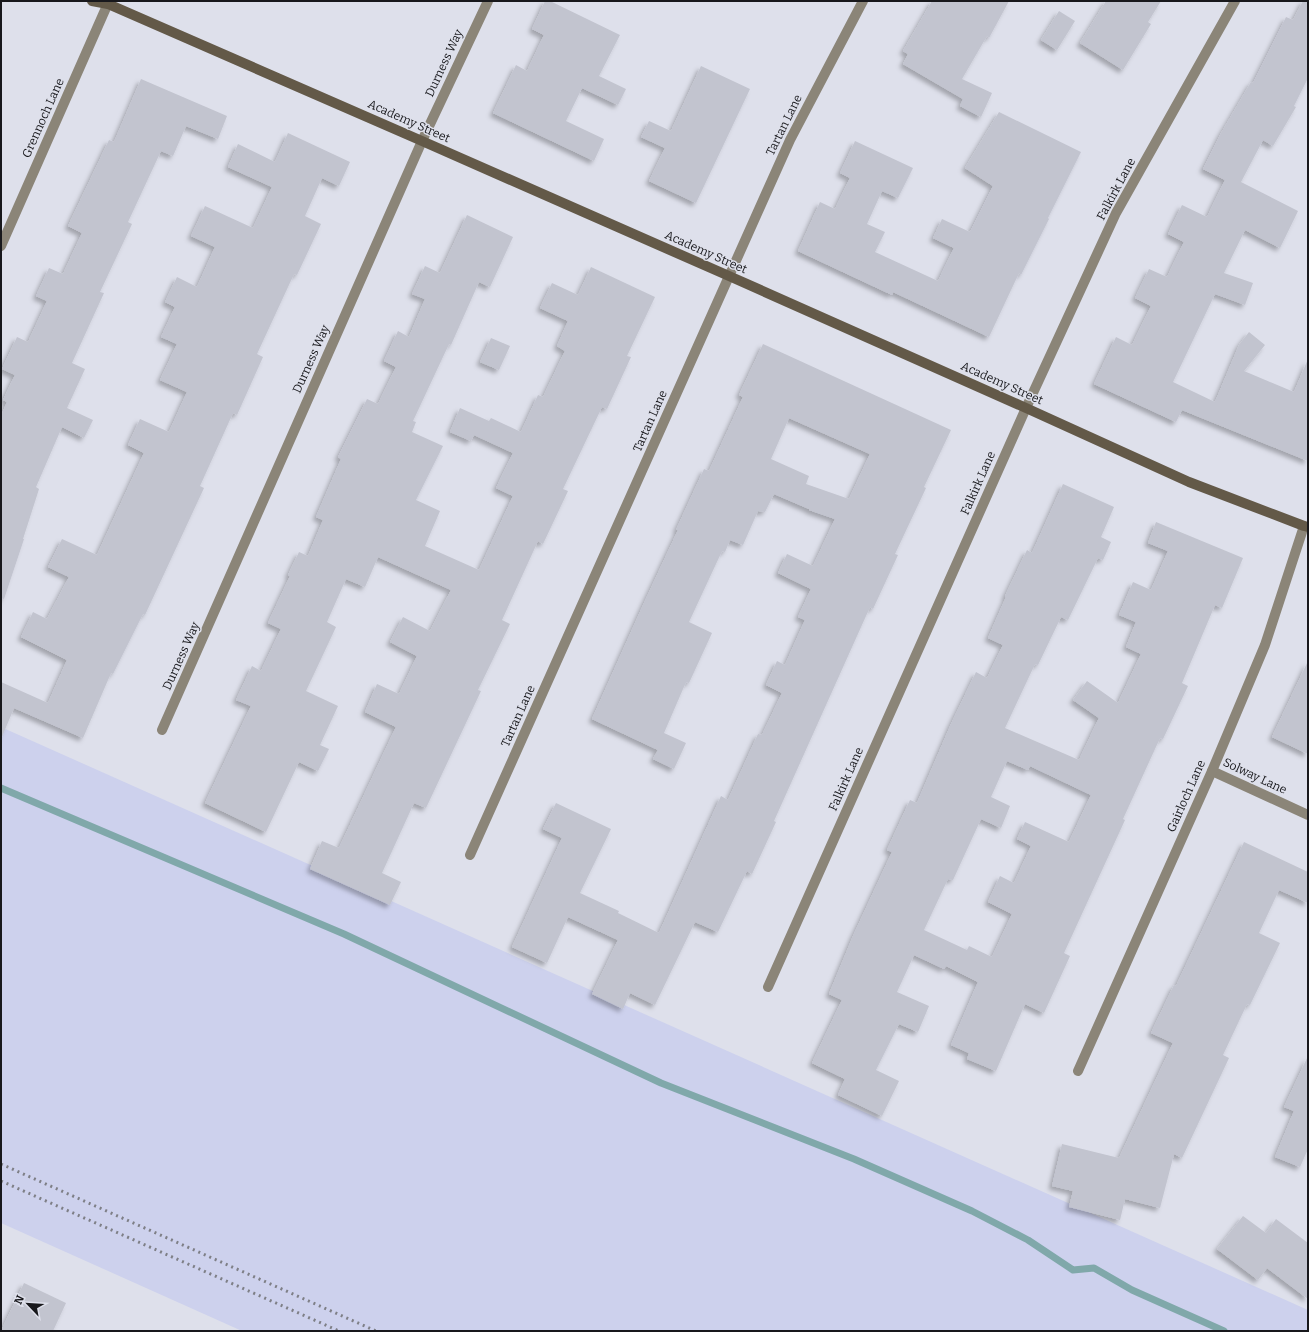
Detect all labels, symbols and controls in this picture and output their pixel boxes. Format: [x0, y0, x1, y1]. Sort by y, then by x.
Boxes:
street label: Durness Way [422, 26, 466, 99]
street label: Grennoch Lane [19, 76, 67, 160]
street label: Tartan Lane [763, 92, 805, 158]
street label: Academy Street [366, 97, 453, 146]
street label: Falkirk Lane [1094, 156, 1138, 222]
street label: Academy Street [663, 228, 750, 277]
street label: Durness Way [290, 322, 332, 395]
street label: Academy Street [959, 359, 1046, 408]
street label: Tartan Lane [630, 388, 670, 454]
street label: Falkirk Lane [958, 449, 998, 517]
street label: Durness Way [160, 619, 202, 692]
street label: Tartan Lane [498, 683, 538, 749]
street label: Falkirk Lane [826, 745, 866, 813]
street label: Solway Lane [1221, 755, 1289, 797]
street label: Gairloch Lane [1164, 758, 1208, 834]
north arrow [8, 1284, 48, 1324]
text: N [12, 1293, 27, 1307]

